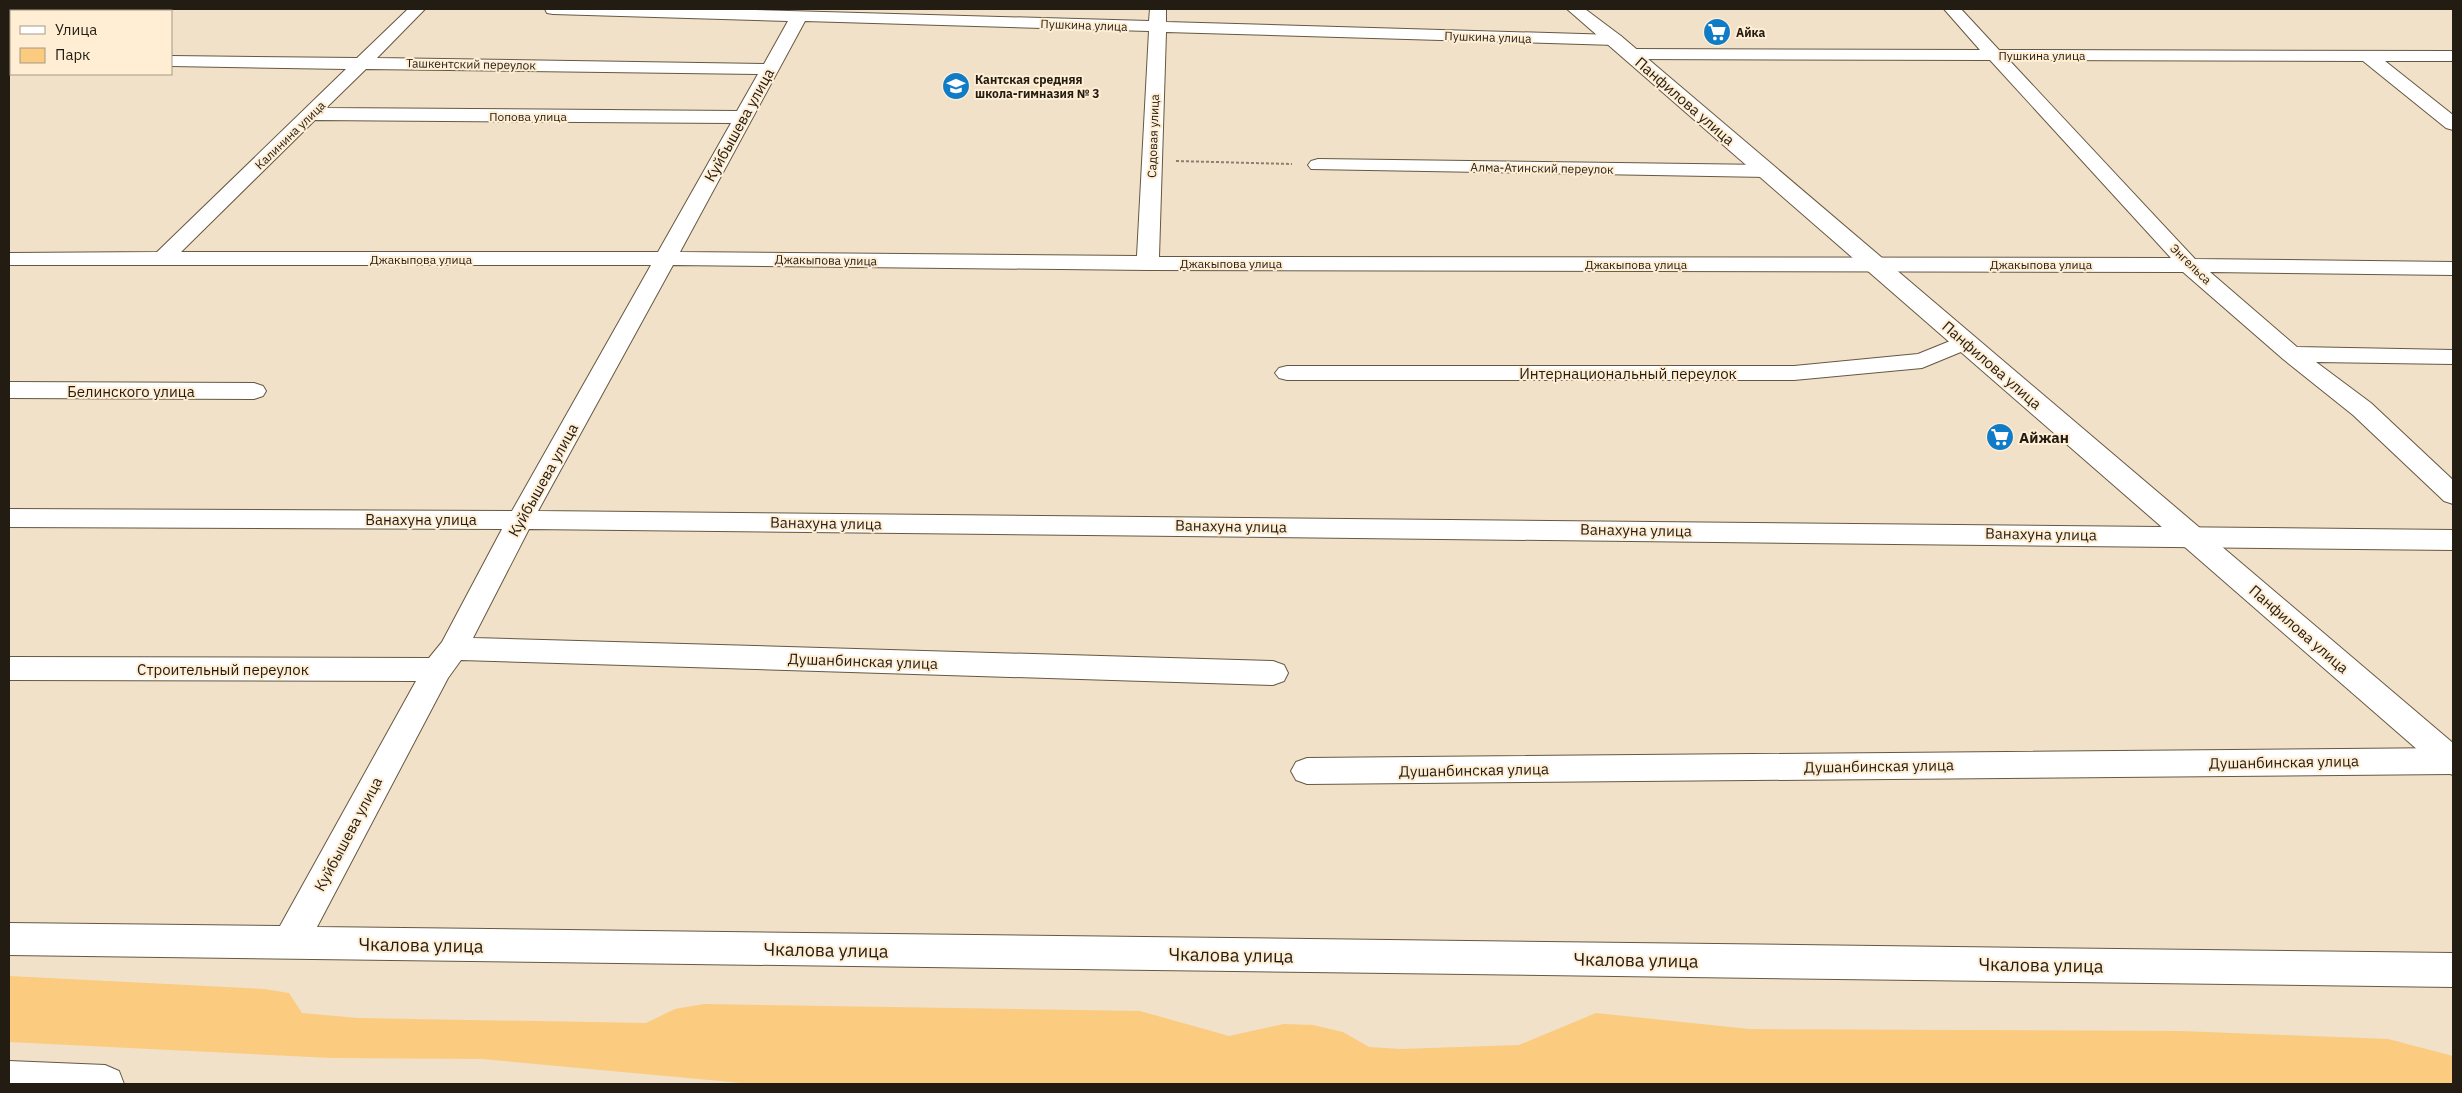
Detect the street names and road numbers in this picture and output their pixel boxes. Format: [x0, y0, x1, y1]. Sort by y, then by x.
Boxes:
street label: Пушкина улица [1040, 16, 1128, 34]
street label: Пушкина улица [1444, 28, 1532, 46]
street label: Пушкина улица [1998, 48, 2086, 63]
street label: Панфилова улица [1631, 53, 1739, 149]
street label: Ташкентский переулок [406, 55, 537, 73]
street label: Куйбышева улица [700, 65, 778, 185]
street label: Садовая улица [1144, 93, 1162, 178]
street label: Калинина улица [252, 97, 329, 172]
street label: Попова улица [489, 109, 567, 124]
street label: Алма-Атинский переулок [1470, 159, 1614, 177]
street label: Энгельса [2167, 241, 2215, 288]
street label: Джакыпова улица [370, 252, 473, 267]
street label: Джакыпова улица [775, 252, 878, 268]
street label: Джакыпова улица [1180, 256, 1283, 271]
street label: Джакыпова улица [1585, 257, 1688, 272]
street label: Джакыпова улица [1990, 257, 2093, 272]
street label: Панфилова улица [1938, 317, 2046, 413]
street label: Интернациональный переулок [1519, 364, 1737, 383]
street label: Белинского улица [67, 382, 195, 401]
street label: Куйбышева улица [504, 420, 582, 540]
street label: Ванахуна улица [365, 510, 477, 529]
street label: Ванахуна улица [770, 513, 882, 533]
street label: Ванахуна улица [1175, 516, 1287, 536]
street label: Ванахуна улица [1580, 520, 1692, 540]
street label: Ванахуна улица [1985, 524, 2097, 544]
street label: Панфилова улица [2245, 581, 2353, 677]
street label: Душанбинская улица [788, 649, 938, 673]
street label: Строительный переулок [137, 660, 309, 679]
street label: Душанбинская улица [2209, 751, 2359, 773]
street label: Душанбинская улица [1804, 755, 1954, 777]
street label: Душанбинская улица [1399, 759, 1549, 781]
street label: Куйбышева улица [310, 774, 386, 894]
street label: Чкалова улица [358, 932, 484, 958]
street label: Чкалова улица [763, 937, 889, 963]
street label: Чкалова улица [1168, 942, 1294, 968]
street label: Чкалова улица [1573, 947, 1699, 973]
street label: Чкалова улица [1978, 952, 2104, 978]

